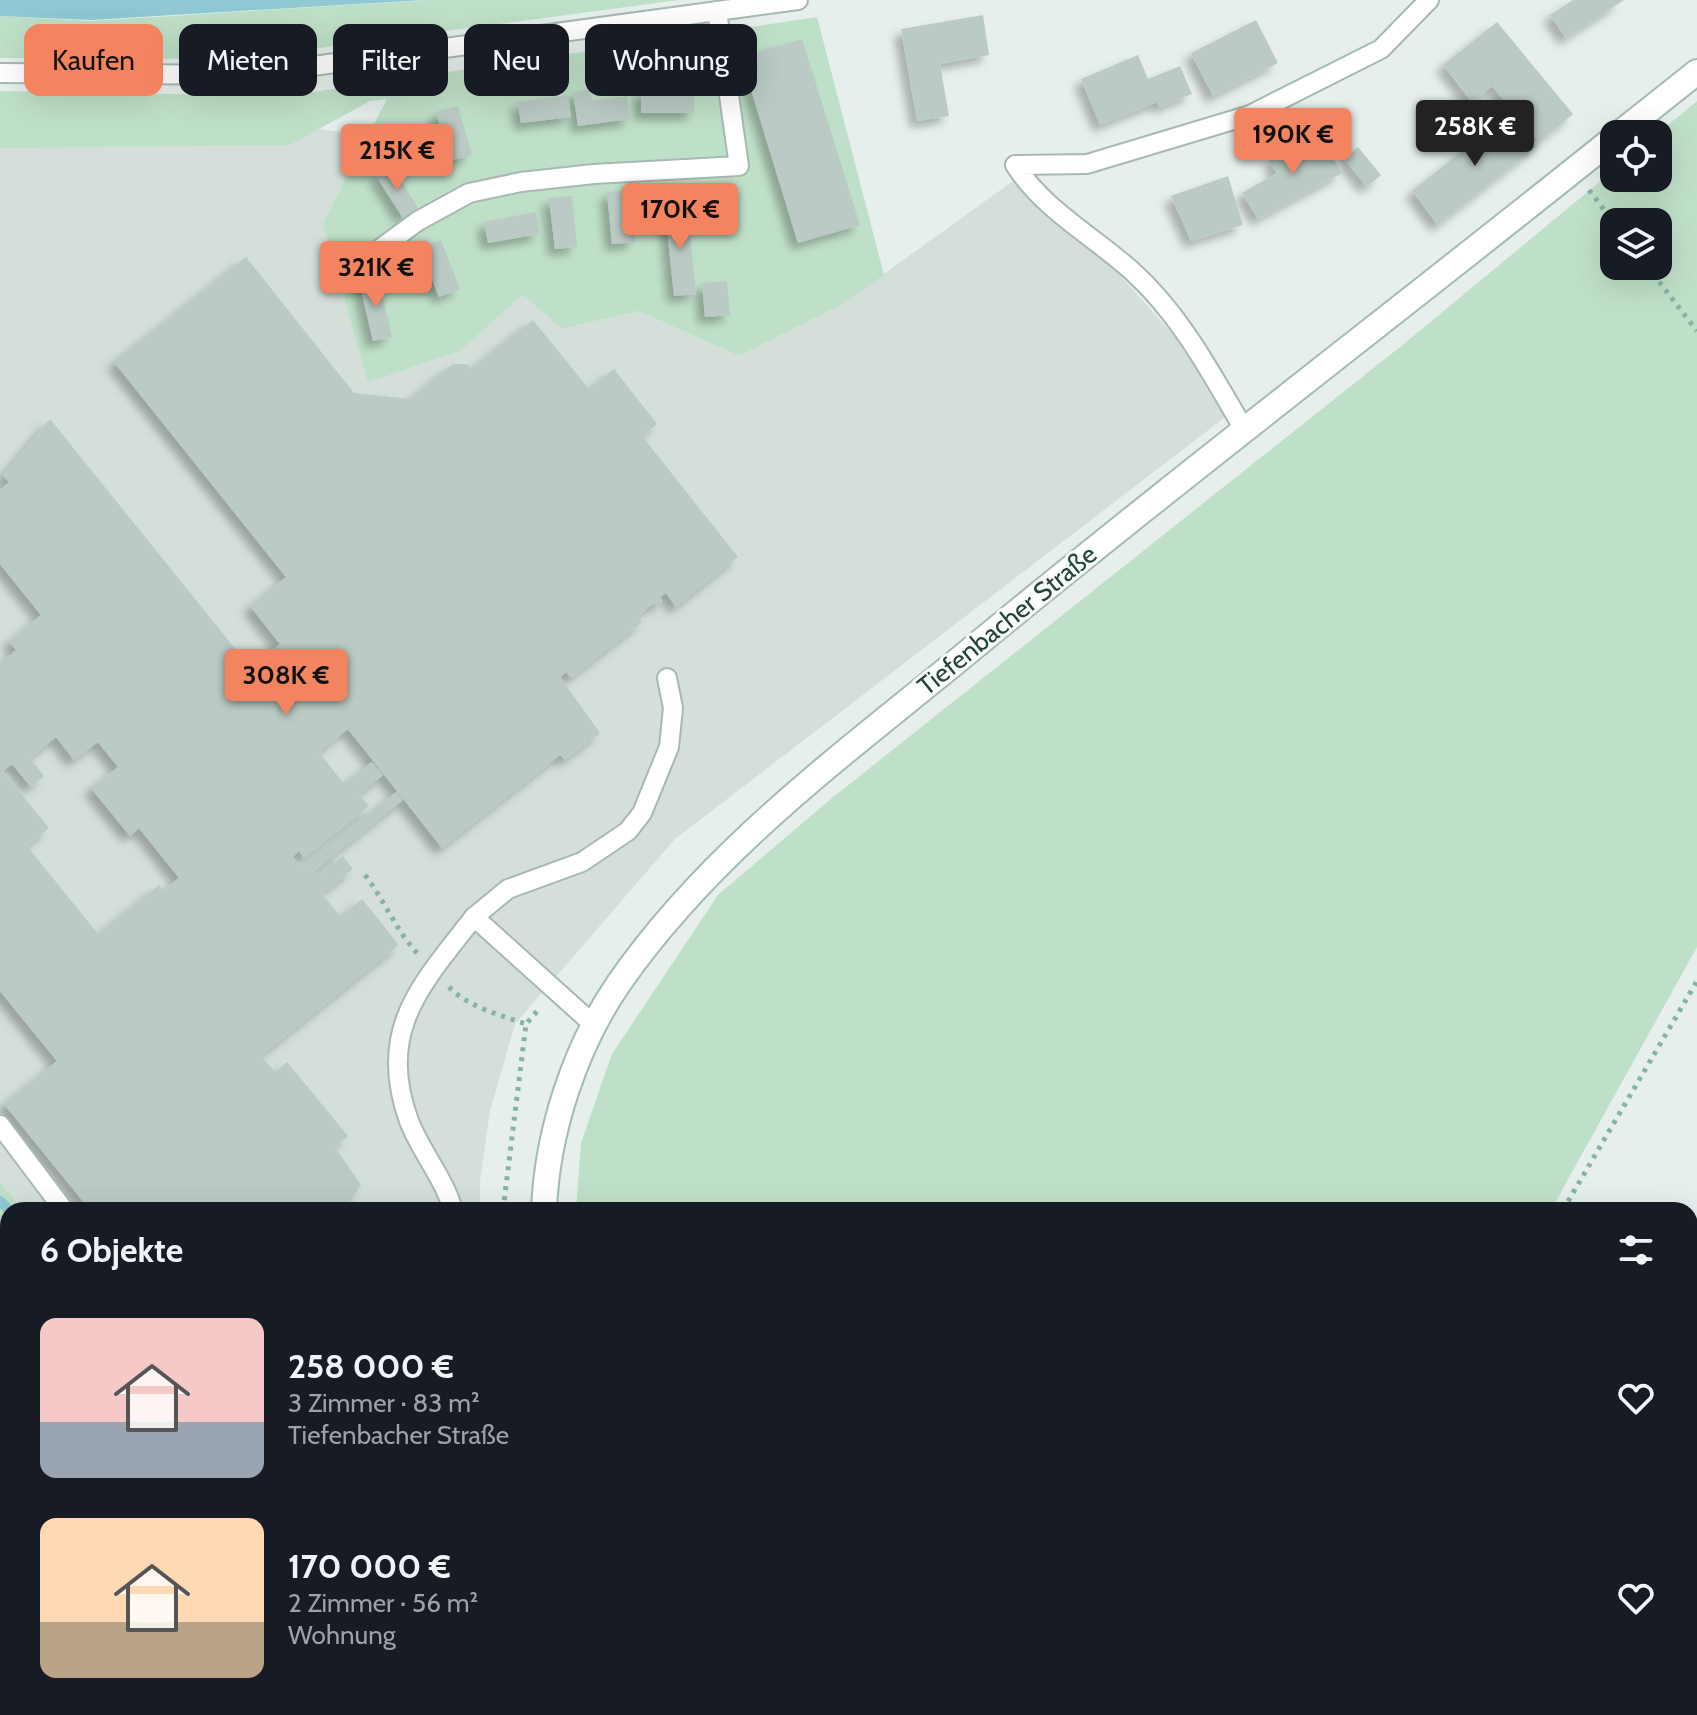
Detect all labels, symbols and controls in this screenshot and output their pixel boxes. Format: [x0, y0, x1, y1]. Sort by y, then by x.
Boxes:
chip: Kaufen [24, 24, 163, 96]
chip: Mieten [179, 24, 317, 96]
chip: Filter [333, 24, 448, 96]
chip: Neu [464, 24, 569, 96]
chip: Wohnung [585, 24, 757, 96]
pin: 258K € [1410, 100, 1540, 168]
pin: 190K € [1228, 108, 1358, 176]
text: 258K € [1434, 110, 1516, 142]
text: 190K € [1252, 118, 1334, 150]
map controls [1600, 120, 1672, 280]
button: locate [1600, 120, 1672, 192]
pin: 215K € [332, 124, 462, 192]
text: 215K € [359, 134, 435, 166]
pin: 170K € [615, 183, 745, 251]
text: 170K € [640, 193, 720, 225]
button: layers [1600, 208, 1672, 280]
pin: 321K € [311, 241, 441, 309]
text: 321K € [338, 251, 414, 283]
street label: Tiefenbacher Straße [911, 538, 1103, 702]
pin: 308K € [221, 649, 351, 717]
text: 308K € [243, 659, 329, 691]
icon: filters [1614, 1228, 1658, 1272]
text: 6 Objekte [40, 1229, 183, 1271]
text: 258 000 € [288, 1345, 454, 1387]
icon: home [104, 1350, 200, 1446]
icon: heart [1614, 1376, 1658, 1420]
text: 3 Zimmer · 83 m² [288, 1387, 480, 1419]
text: Tiefenbacher Straße [288, 1419, 509, 1451]
text: 170 000 € [288, 1545, 451, 1587]
icon: home [104, 1550, 200, 1646]
icon: heart [1614, 1576, 1658, 1620]
text: 2 Zimmer · 56 m² [288, 1587, 478, 1619]
text: Wohnung [288, 1619, 396, 1651]

